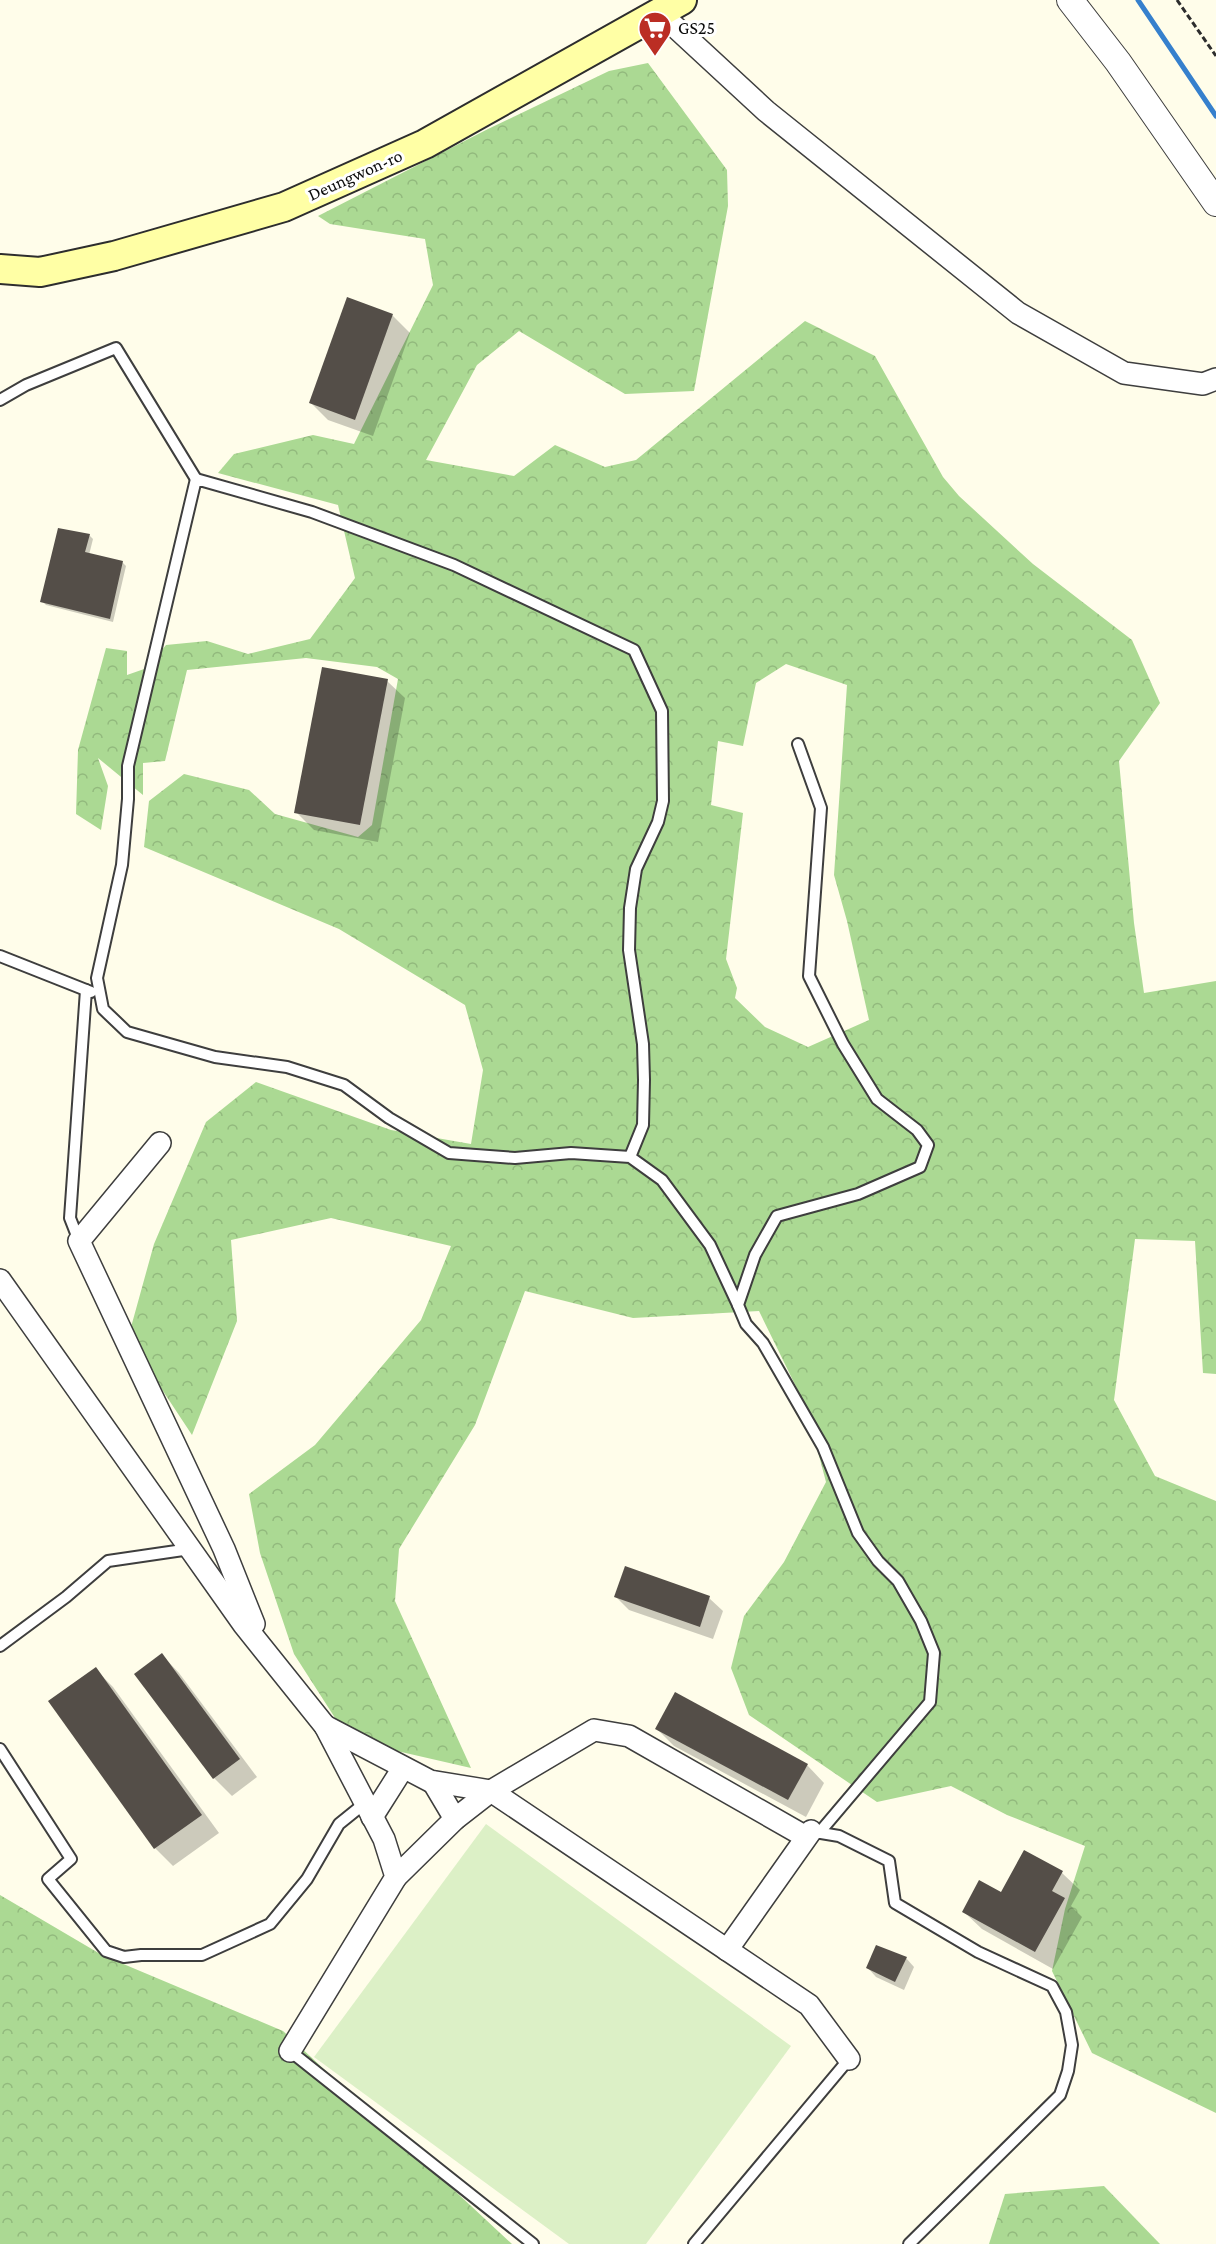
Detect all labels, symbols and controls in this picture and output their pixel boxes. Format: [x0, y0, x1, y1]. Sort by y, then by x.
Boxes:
supermarket icon: GS25 [637, 10, 673, 57]
place label: GS25 [678, 18, 715, 38]
street label: Deungwon-ro [305, 145, 405, 205]

